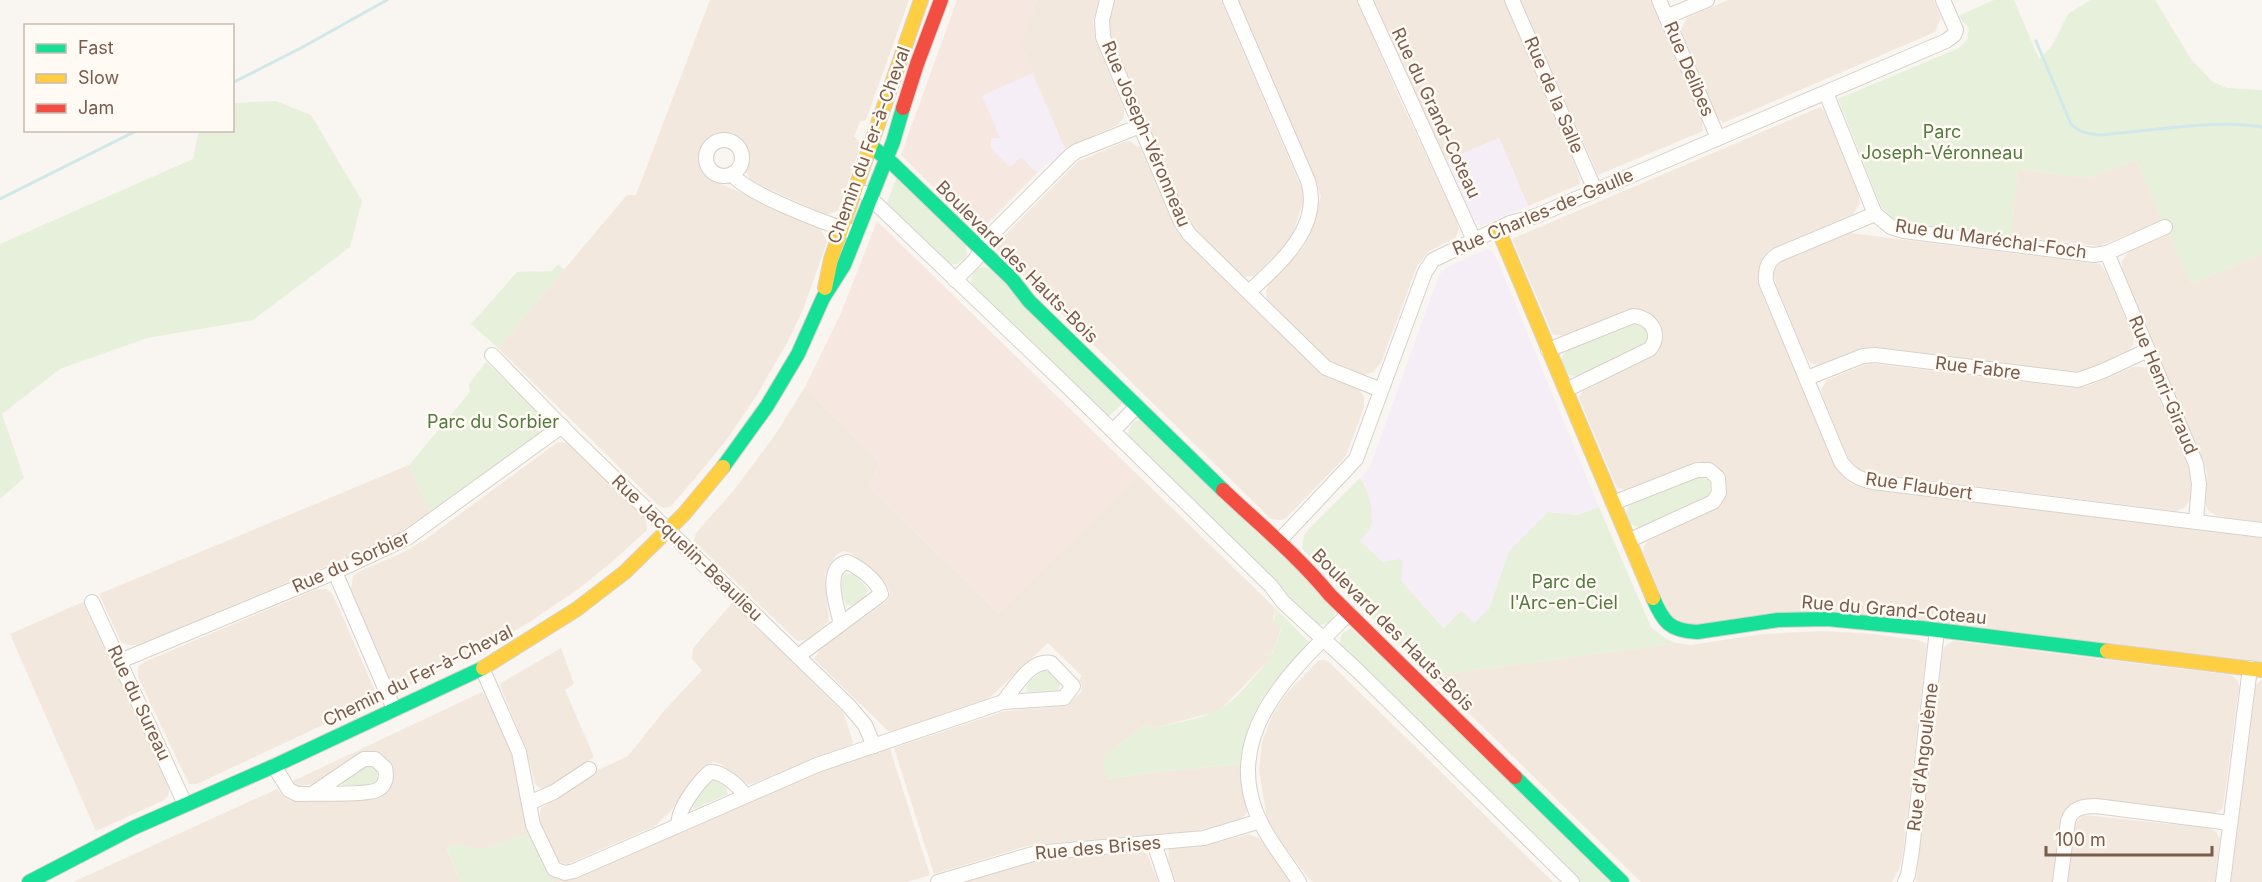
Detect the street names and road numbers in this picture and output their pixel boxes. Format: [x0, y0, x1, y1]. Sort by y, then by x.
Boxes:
street label: Rue Delibes [1660, 18, 1719, 119]
street label: Rue du Grand-Coteau [1388, 24, 1485, 201]
street label: Rue de la Salle [1520, 33, 1589, 156]
street label: Rue Joseph-Véronneau [1098, 38, 1195, 230]
street label: Chemin du Fer-à-Cheval [823, 43, 914, 246]
street label: Rue Charles-de-Gaulle [1449, 164, 1636, 259]
street label: Boulevard des Hauts-Bois [932, 176, 1103, 347]
street label: Rue du Maréchal-Foch [1894, 215, 2088, 262]
street label: Rue Henri-Giraud [2125, 312, 2202, 457]
street label: Rue Fabre [1934, 352, 2022, 383]
street label: Rue Flaubert [1864, 468, 1974, 503]
street label: Rue Jacquelin-Beaulieu [608, 470, 767, 625]
street label: Rue du Sorbier [289, 526, 413, 597]
street label: Boulevard des Hauts-Bois [1308, 544, 1479, 715]
street label: Rue du Grand-Coteau [1801, 591, 1988, 628]
street label: Chemin du Fer-à-Cheval [320, 620, 516, 731]
street label: Rue du Sureau [104, 642, 175, 764]
street label: Rue d'Angoulème [1903, 681, 1942, 832]
street label: Rue des Brises [1034, 832, 1162, 863]

